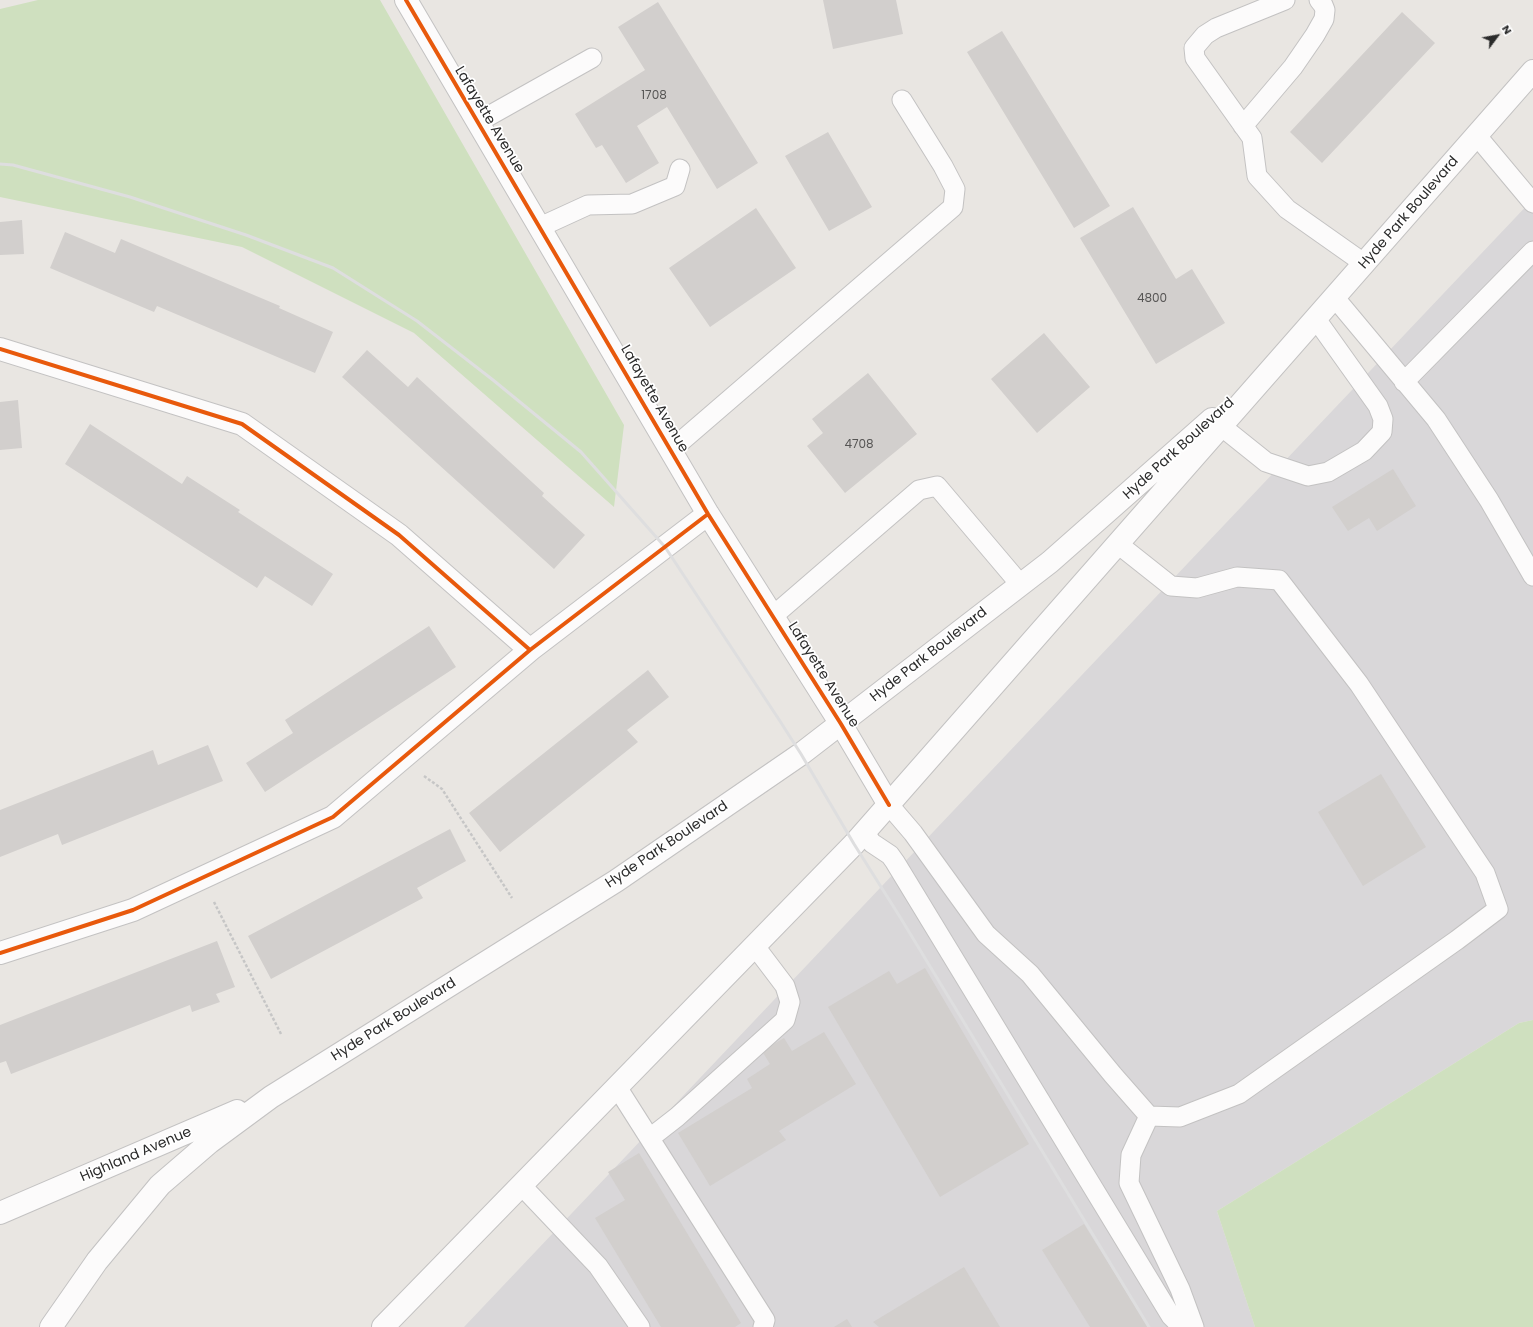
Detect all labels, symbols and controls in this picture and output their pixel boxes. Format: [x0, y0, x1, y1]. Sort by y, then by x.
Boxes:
north arrow [1477, 16, 1517, 56]
text: N [1498, 22, 1516, 37]
street label: Lafayette Avenue [451, 64, 527, 176]
house number: 1708 [641, 89, 667, 103]
street label: Hyde Park Boulevard [1355, 153, 1463, 273]
house number: 4800 [1137, 292, 1167, 306]
street label: Lafayette Avenue [616, 342, 692, 456]
street label: Hyde Park Boulevard [1120, 395, 1238, 503]
house number: 4708 [844, 438, 874, 452]
street label: Hyde Park Boulevard [867, 604, 991, 706]
street label: Lafayette Avenue [784, 619, 862, 731]
street label: Hyde Park Boulevard [603, 798, 731, 892]
street label: Hyde Park Boulevard [329, 975, 459, 1065]
street label: Highland Avenue [78, 1124, 194, 1186]

